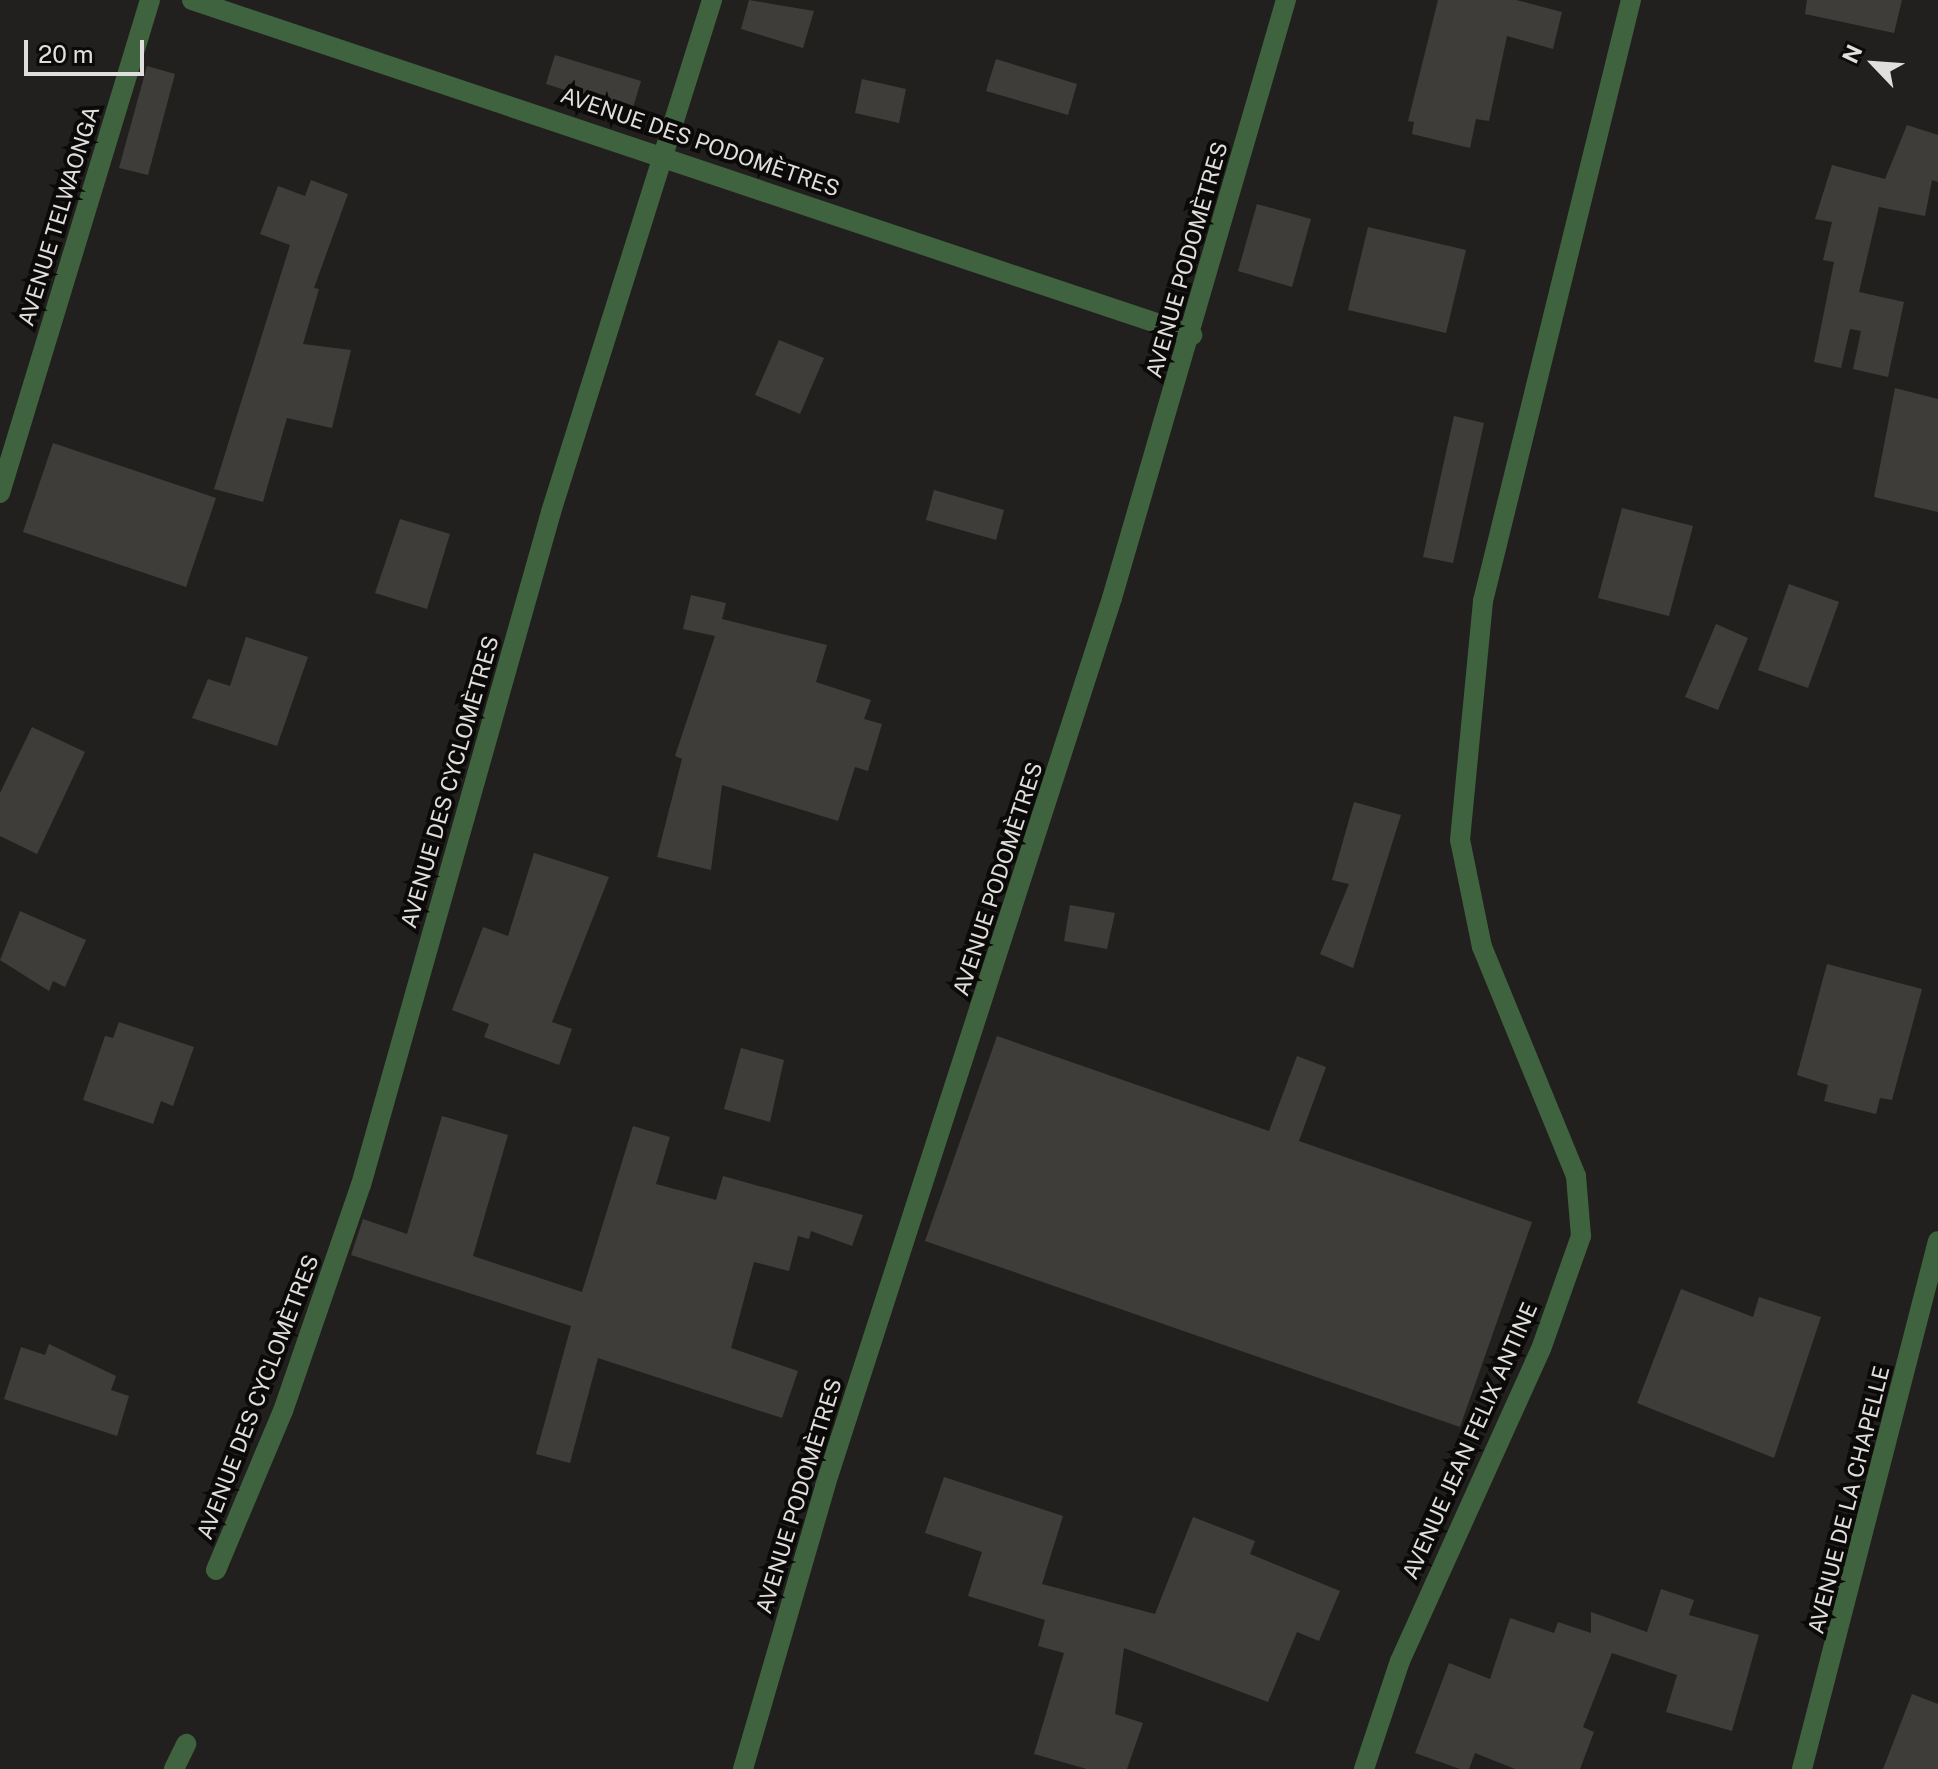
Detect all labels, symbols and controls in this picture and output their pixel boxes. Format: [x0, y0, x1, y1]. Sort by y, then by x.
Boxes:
scale bar [28, 24, 148, 74]
north arrow [1834, 24, 1914, 104]
text: 20 m [38, 40, 94, 68]
text: N [1837, 41, 1868, 67]
street label: AVENUE DES PODOMÈTRES [557, 82, 843, 202]
street label: AVENUE TELWAONGA [13, 103, 105, 329]
street label: AVENUE PODOMÈTRES [1141, 139, 1233, 381]
street label: AVENUE DES CYCLOMÈTRES [396, 633, 504, 931]
street label: AVENUE PODOMÈTRES [948, 759, 1048, 999]
street label: AVENUE DES CYCLOMÈTRES [191, 1251, 325, 1543]
street label: AVENUE JEAN FELIX ANTINE [1397, 1299, 1543, 1583]
street label: AVENUE DE LA CHAPELLE [1803, 1363, 1895, 1637]
street label: AVENUE PODOMÈTRES [751, 1375, 847, 1617]

